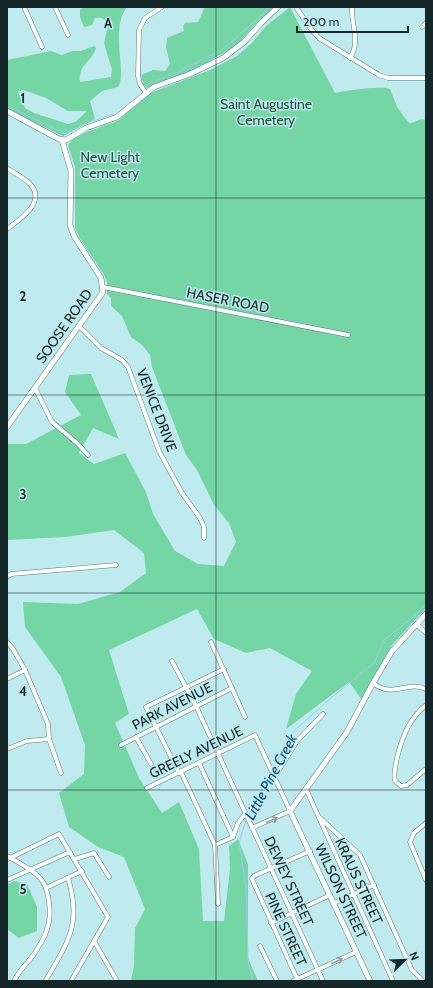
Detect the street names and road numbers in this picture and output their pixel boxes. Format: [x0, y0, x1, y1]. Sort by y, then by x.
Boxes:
street label: HASER ROAD [185, 283, 271, 317]
street label: SOOSE ROAD [32, 285, 96, 367]
street label: VENICE DRIVE [133, 366, 181, 454]
street label: PARK AVENUE [129, 678, 215, 734]
street label: GREELY AVENUE [146, 721, 246, 782]
street label: DEWEY STREET [260, 833, 318, 929]
street label: KRAUS STREET [331, 835, 387, 928]
street label: WILSON STREET [311, 841, 371, 942]
street label: PINE STREET [261, 889, 311, 969]

